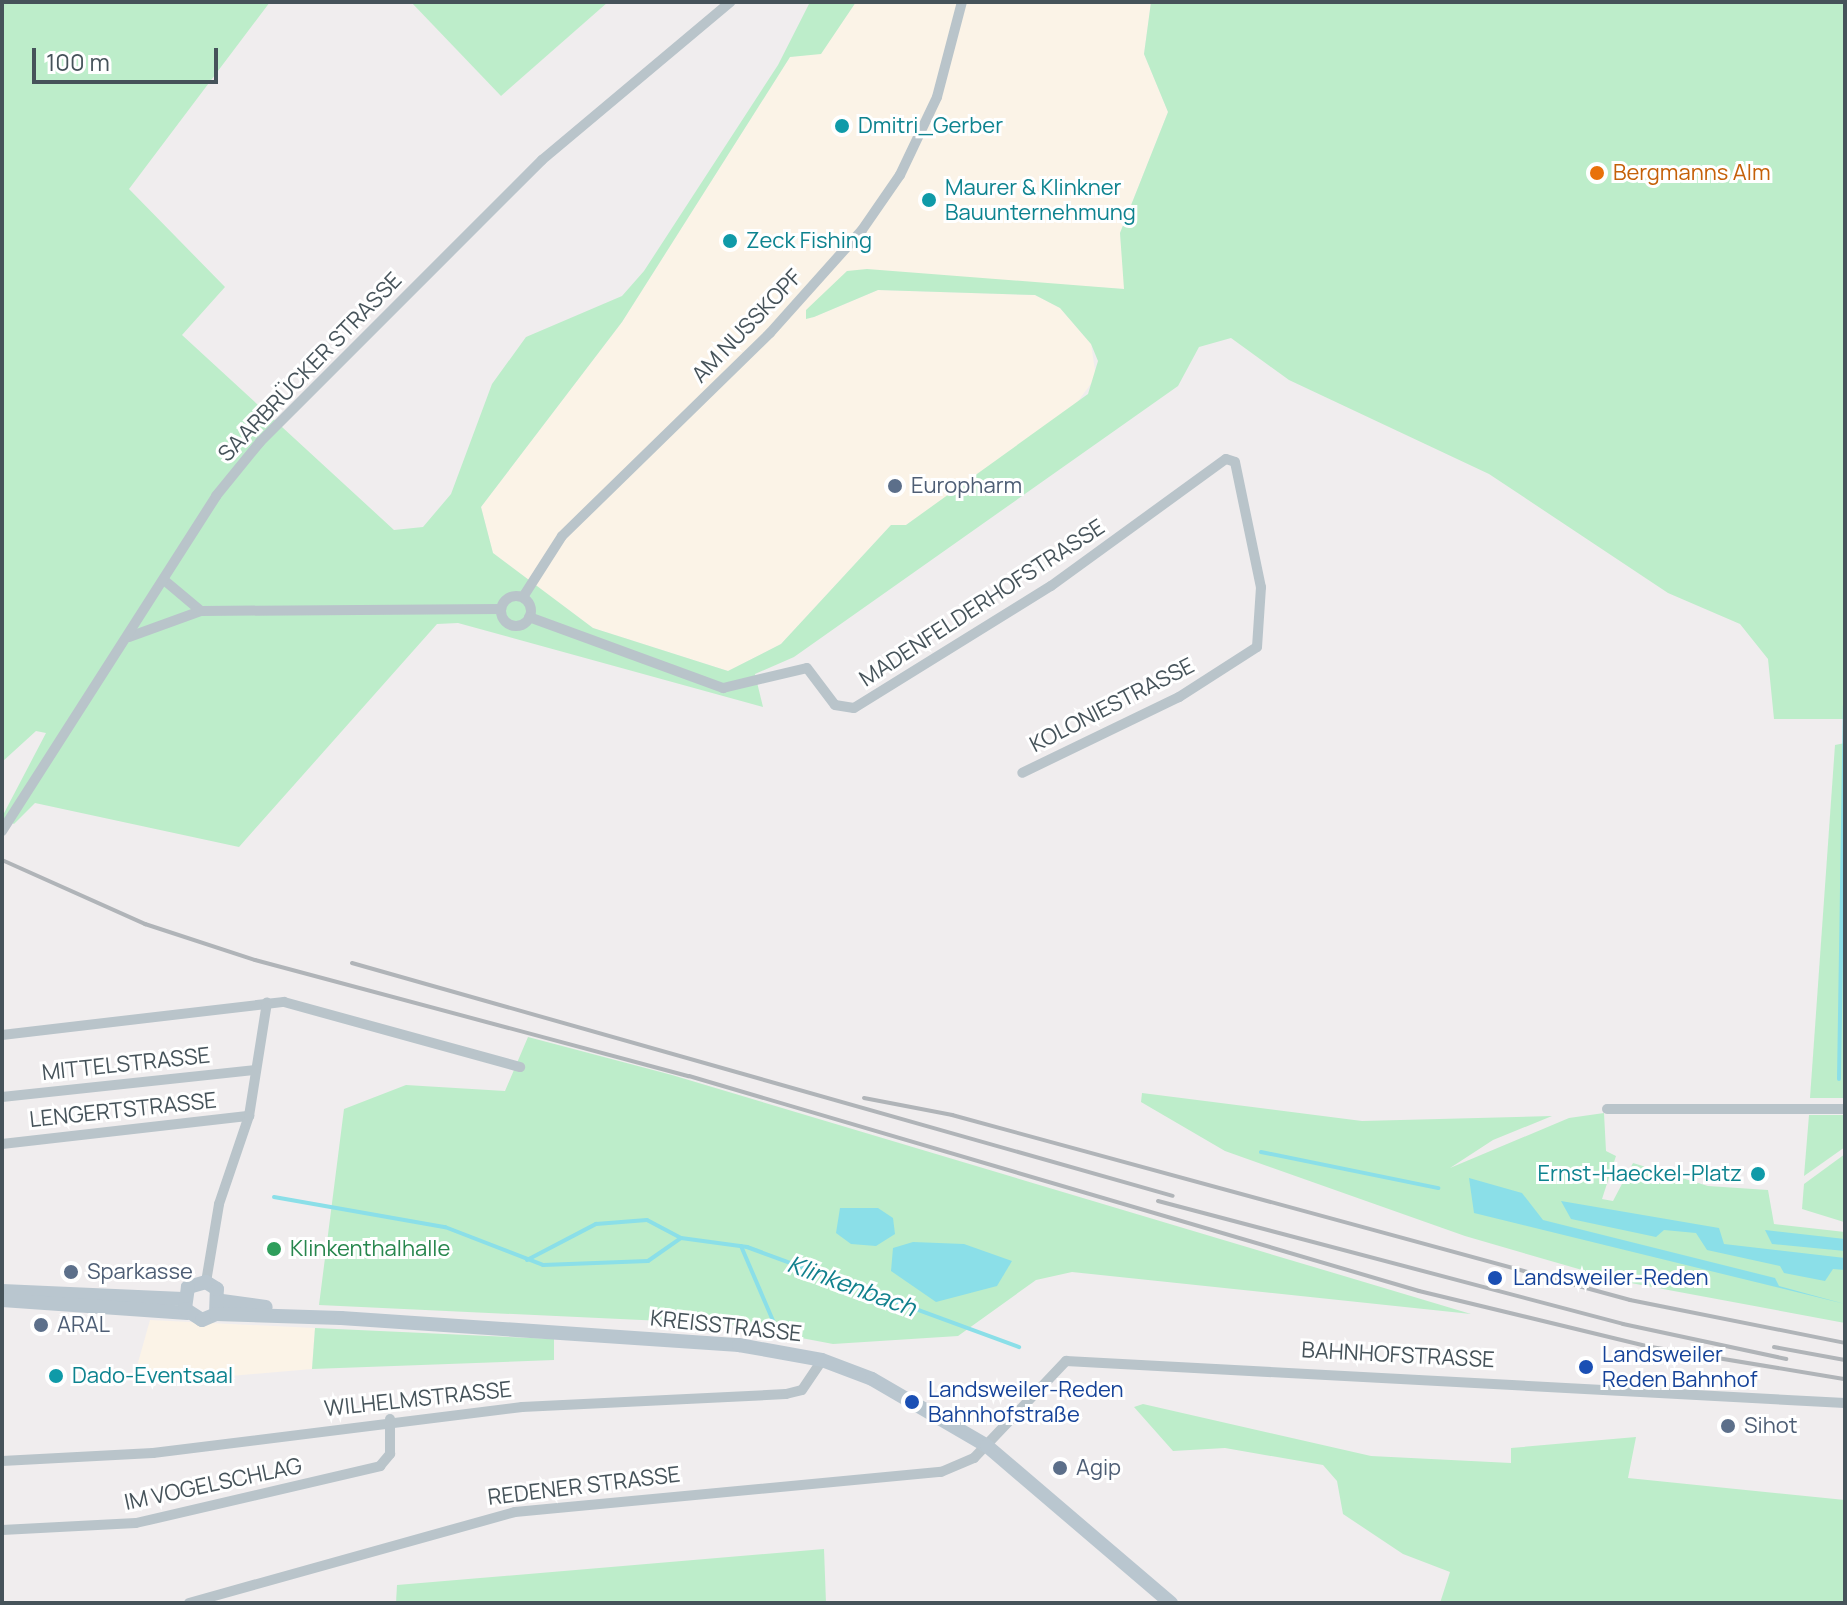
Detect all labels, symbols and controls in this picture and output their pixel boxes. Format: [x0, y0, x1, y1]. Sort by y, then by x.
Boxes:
scale bar [36, 32, 222, 82]
text: 100 m [46, 45, 110, 78]
place label: Dmitri_Gerber [858, 113, 1003, 139]
marker: Dmitri_Gerber [833, 117, 851, 135]
place label: Bergmanns Alm [1613, 160, 1771, 186]
marker: Bergmanns Alm [1588, 164, 1606, 182]
place label: Maurer & Klinkner Bauunternehmung [945, 174, 1136, 226]
marker: Maurer & Klinkner Bauunternehmung [920, 191, 938, 209]
place label: Zeck Fishing [746, 228, 872, 254]
marker: Zeck Fishing [721, 232, 739, 250]
street label: AM NUSSKOPF [687, 264, 807, 388]
street label: SAARBRÜCKER STRASSE [213, 267, 407, 467]
place label: Europharm [911, 473, 1022, 499]
marker: Europharm [886, 477, 904, 495]
street label: MADENFELDERHOFSTRASSE [854, 514, 1110, 692]
street label: KOLONIESTRASSE [1025, 652, 1199, 758]
street label: MITTELSTRASSE [41, 1042, 211, 1086]
street label: LENGERTSTRASSE [28, 1087, 218, 1133]
place label: Ernst-Haeckel-Platz [1538, 1161, 1742, 1187]
marker: Ernst-Haeckel-Platz [1749, 1165, 1767, 1183]
place label: Klinkenthalhalle [290, 1236, 450, 1262]
marker: Klinkenthalhalle [265, 1240, 283, 1258]
water label: Klinkenbach [784, 1248, 920, 1322]
place label: Sparkasse [87, 1259, 193, 1285]
marker: Sparkasse [62, 1263, 80, 1281]
place label: Landsweiler-Reden [1513, 1265, 1709, 1291]
marker: Landsweiler-Reden [1484, 1267, 1506, 1289]
street label: KREISSTRASSE [649, 1305, 803, 1347]
place label: ARAL [57, 1312, 110, 1338]
marker: ARAL [32, 1316, 50, 1334]
street label: BAHNHOFSTRASSE [1301, 1337, 1495, 1373]
place label: Landsweiler Reden Bahnhof [1602, 1341, 1757, 1392]
marker: Landsweiler Reden Bahnhof [1577, 1358, 1595, 1376]
place label: Dado-Eventsaal [72, 1363, 233, 1389]
marker: Dado-Eventsaal [47, 1367, 65, 1385]
street label: WILHELMSTRASSE [323, 1376, 513, 1422]
place label: Landsweiler-Reden Bahnhofstraße [928, 1376, 1124, 1428]
marker: Landsweiler-Reden Bahnhofstraße [903, 1393, 921, 1411]
place label: Sihot [1744, 1413, 1798, 1439]
marker: Sihot [1719, 1417, 1737, 1435]
street label: IM VOGELSCHLAG [122, 1452, 304, 1516]
place label: Agip [1076, 1455, 1121, 1481]
marker: Agip [1051, 1459, 1069, 1477]
street label: REDENER STRASSE [486, 1461, 682, 1511]

